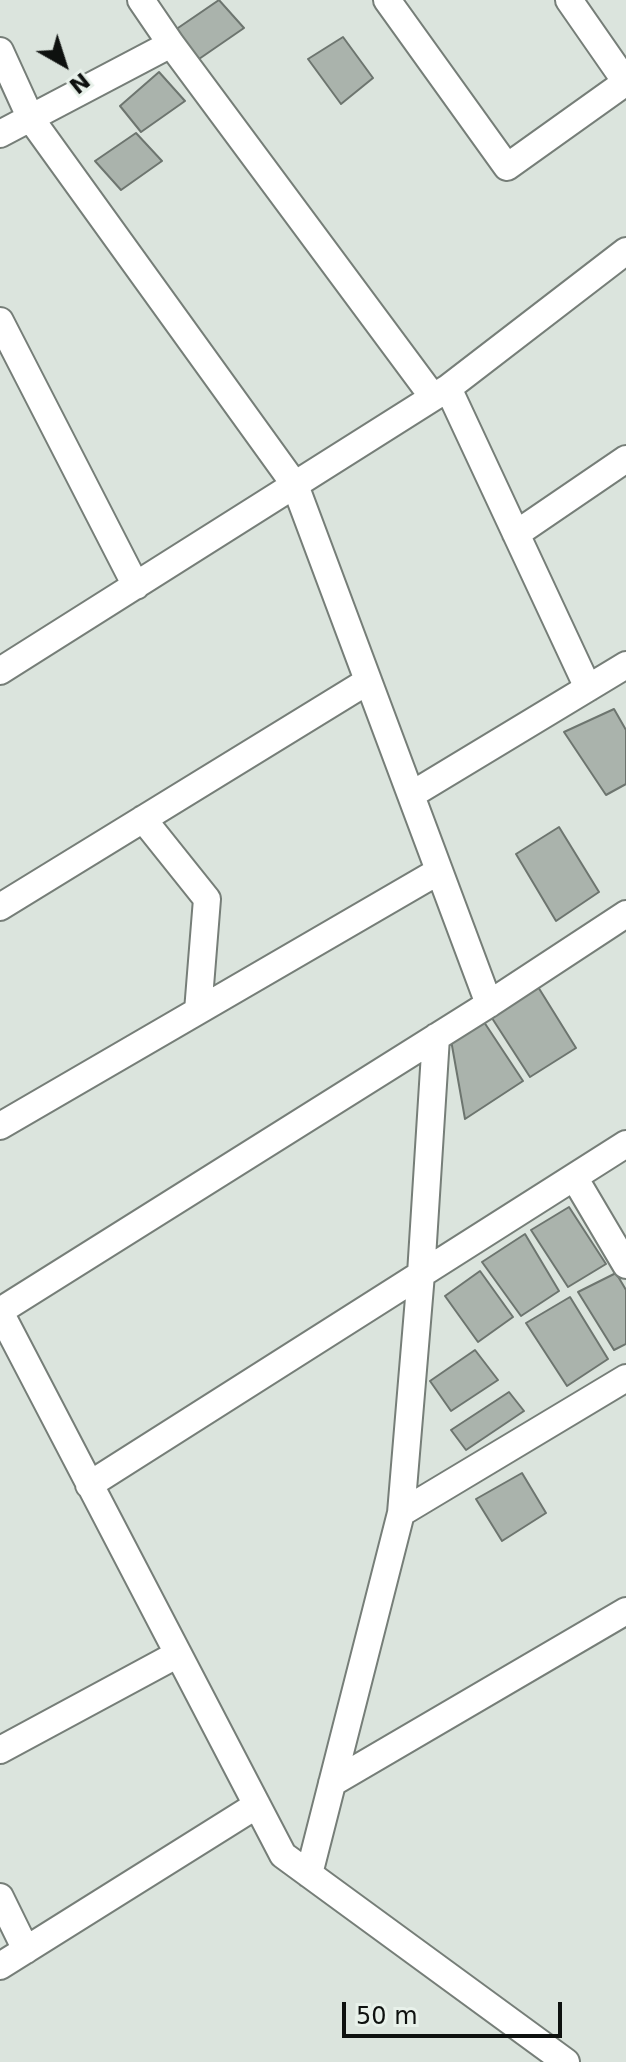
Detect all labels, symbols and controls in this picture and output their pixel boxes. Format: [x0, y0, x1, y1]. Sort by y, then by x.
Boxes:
north arrow [24, 24, 104, 104]
text: N [64, 68, 94, 99]
scale bar [346, 1986, 566, 2036]
text: 50 m [356, 2002, 418, 2030]

